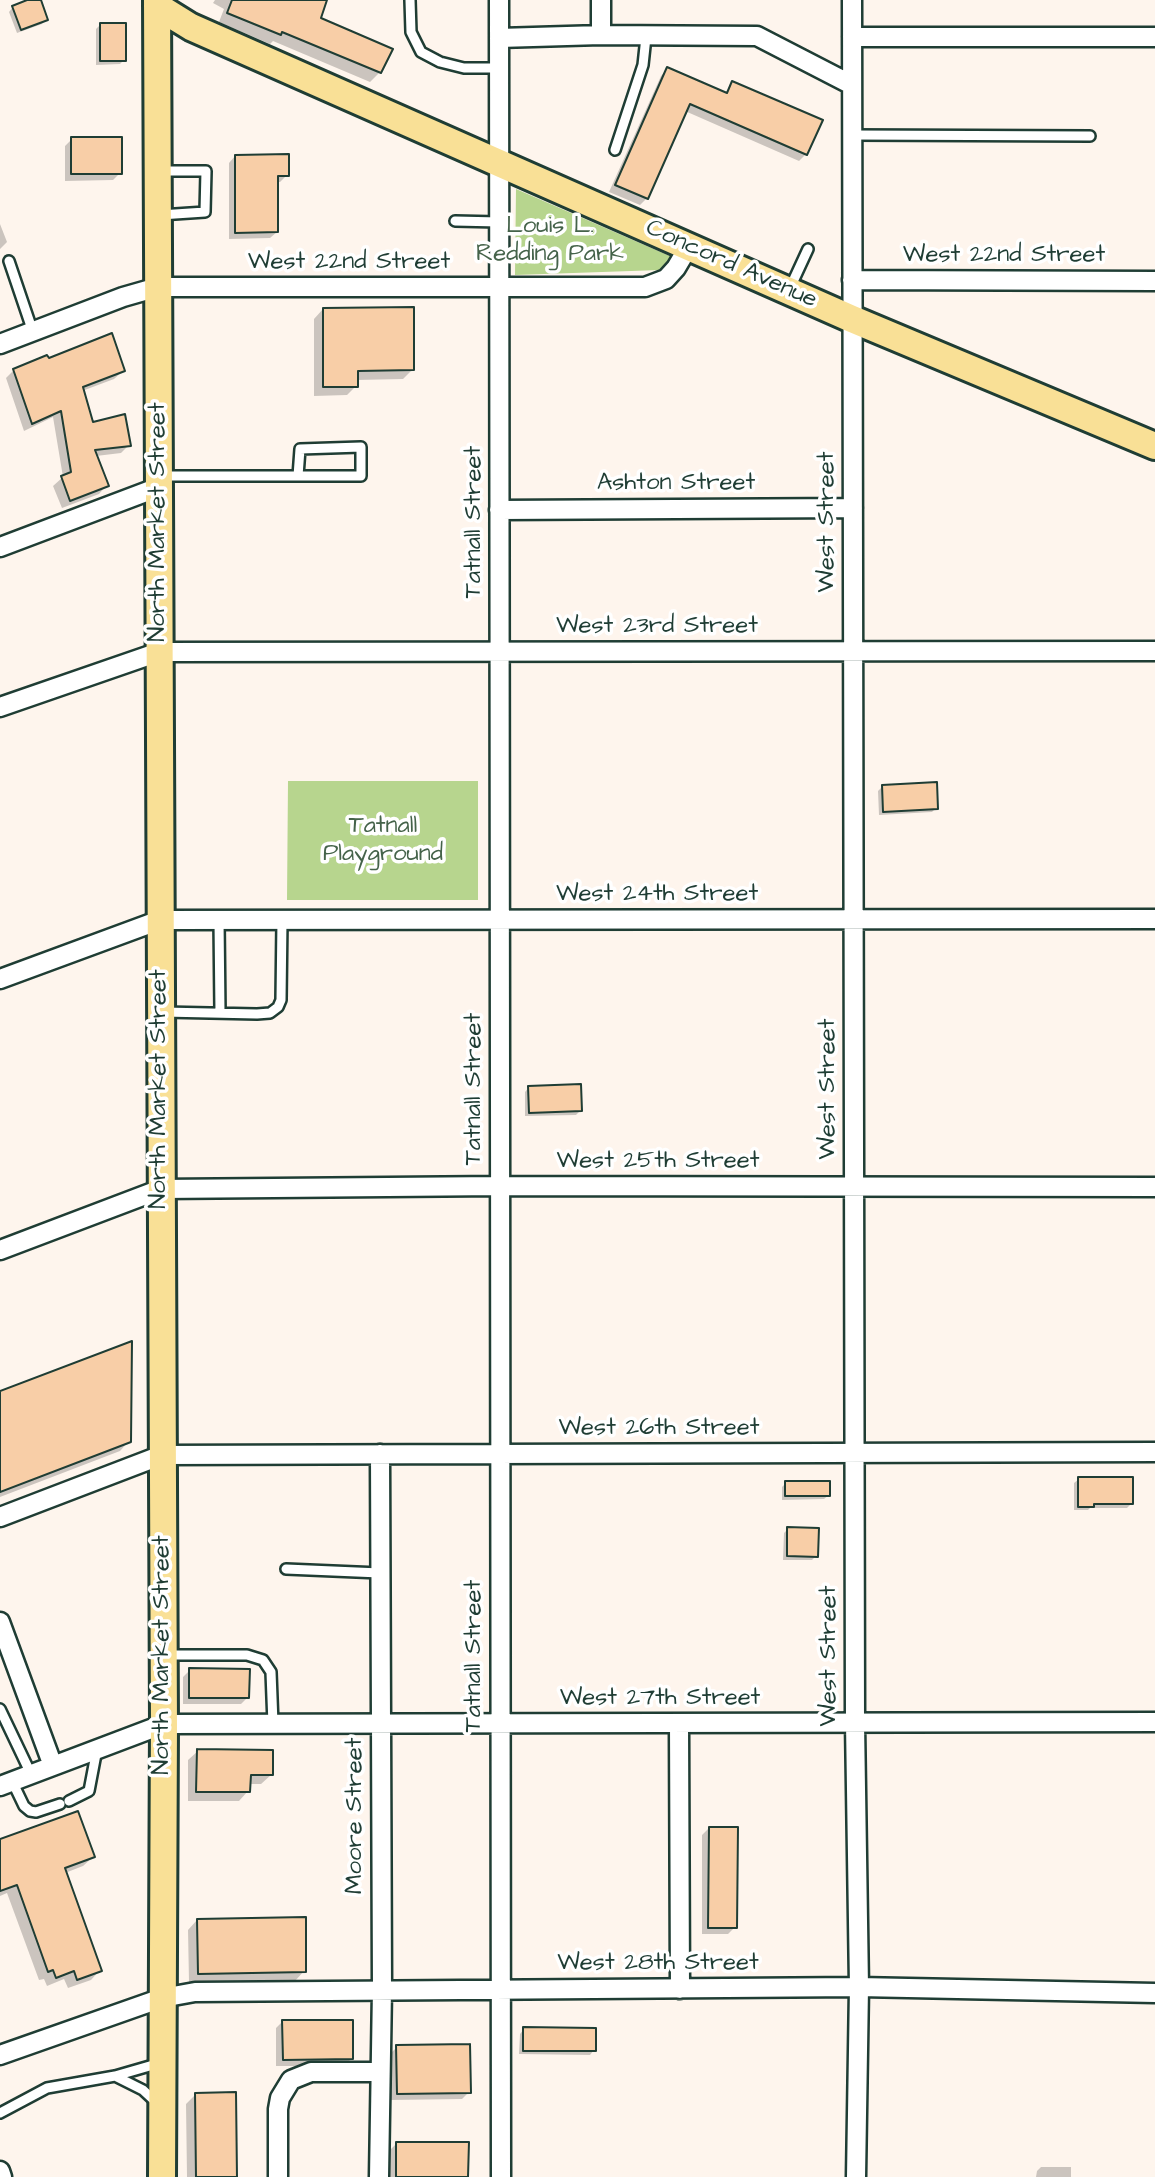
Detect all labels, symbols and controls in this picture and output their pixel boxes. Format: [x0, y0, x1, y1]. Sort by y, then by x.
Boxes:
park label: Louis L. Redding Park [476, 213, 624, 269]
street label: Concord Avenue [641, 214, 821, 316]
street label: West 22nd Street [903, 242, 1105, 270]
street label: West 22nd Street [248, 249, 450, 277]
street label: North Market Street [145, 402, 173, 642]
street label: Tatnall Street [461, 446, 489, 598]
street label: West Street [814, 452, 842, 592]
street label: Ashton Street [597, 470, 755, 498]
street label: West 23rd Street [556, 613, 758, 641]
park label: Tatnall Playground [323, 813, 443, 869]
street label: West 24th Street [556, 881, 758, 909]
street label: North Market Street [146, 969, 174, 1209]
street label: Tatnall Street [461, 1013, 489, 1165]
street label: West Street [815, 1019, 843, 1159]
street label: West 25th Street [557, 1148, 759, 1176]
street label: West 26th Street [559, 1415, 759, 1443]
street label: North Market Street [149, 1535, 177, 1775]
street label: Tatnall Street [461, 1580, 489, 1732]
street label: West Street [816, 1586, 844, 1726]
street label: West 27th Street [560, 1685, 760, 1713]
street label: Moore Street [342, 1738, 370, 1894]
street label: West 28th Street [557, 1950, 759, 1978]

